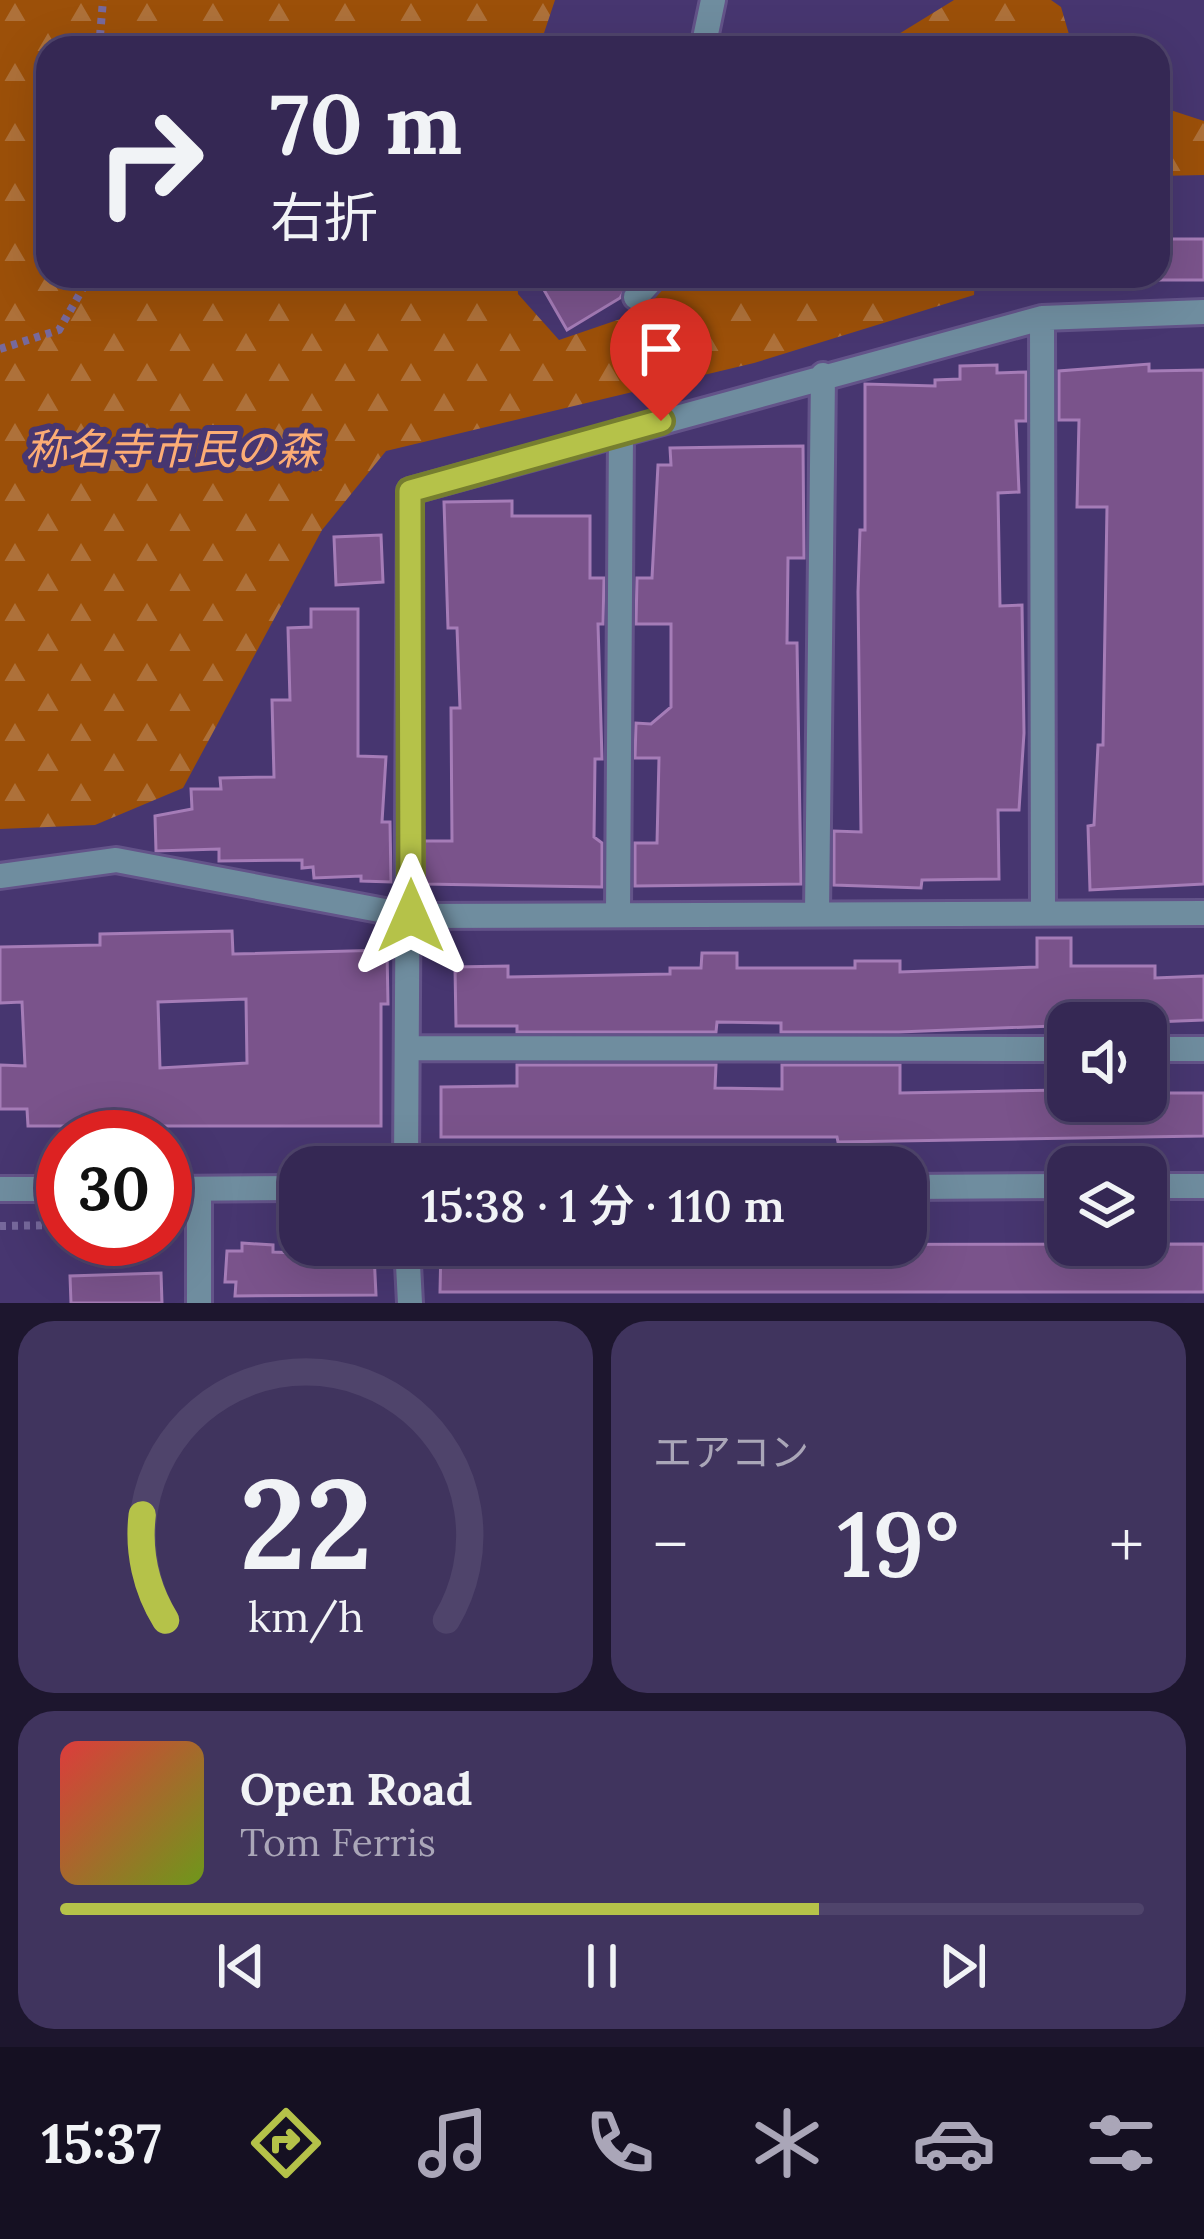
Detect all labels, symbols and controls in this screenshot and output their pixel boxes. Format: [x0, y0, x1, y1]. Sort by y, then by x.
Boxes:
text: 70 m [270, 69, 462, 177]
icon: right [72, 84, 228, 240]
text: 右折 [270, 183, 378, 252]
pin [610, 298, 712, 421]
icon: arrive [628, 316, 694, 382]
park label: 称名寺市民の森 [25, 422, 323, 476]
position arrow [348, 853, 474, 979]
map controls [1047, 1002, 1167, 1266]
button: sound [1047, 1002, 1167, 1122]
speed limit sign: 30 [36, 1110, 192, 1266]
button: layers [1047, 1146, 1167, 1266]
text: 15:38 · 1 分 · 110 m [421, 1177, 785, 1234]
text: エアコン [653, 1427, 809, 1477]
text: 22 [239, 1443, 372, 1603]
text: 19° [837, 1486, 960, 1602]
text: − [653, 1502, 688, 1586]
text: + [1109, 1502, 1144, 1586]
text: km/h [248, 1589, 363, 1644]
text: Open Road [240, 1760, 473, 1817]
text: Tom Ferris [240, 1817, 436, 1867]
icon: previous [208, 1933, 274, 1999]
icon: pause [569, 1933, 635, 1999]
icon: next [930, 1933, 996, 1999]
icon: directions [244, 2101, 328, 2185]
icon: music [411, 2101, 495, 2185]
icon: phone [578, 2101, 662, 2185]
icon: climate [745, 2101, 829, 2185]
icon: car [912, 2101, 996, 2185]
icon: filters [1079, 2101, 1163, 2185]
text: 15:37 [41, 2109, 162, 2178]

